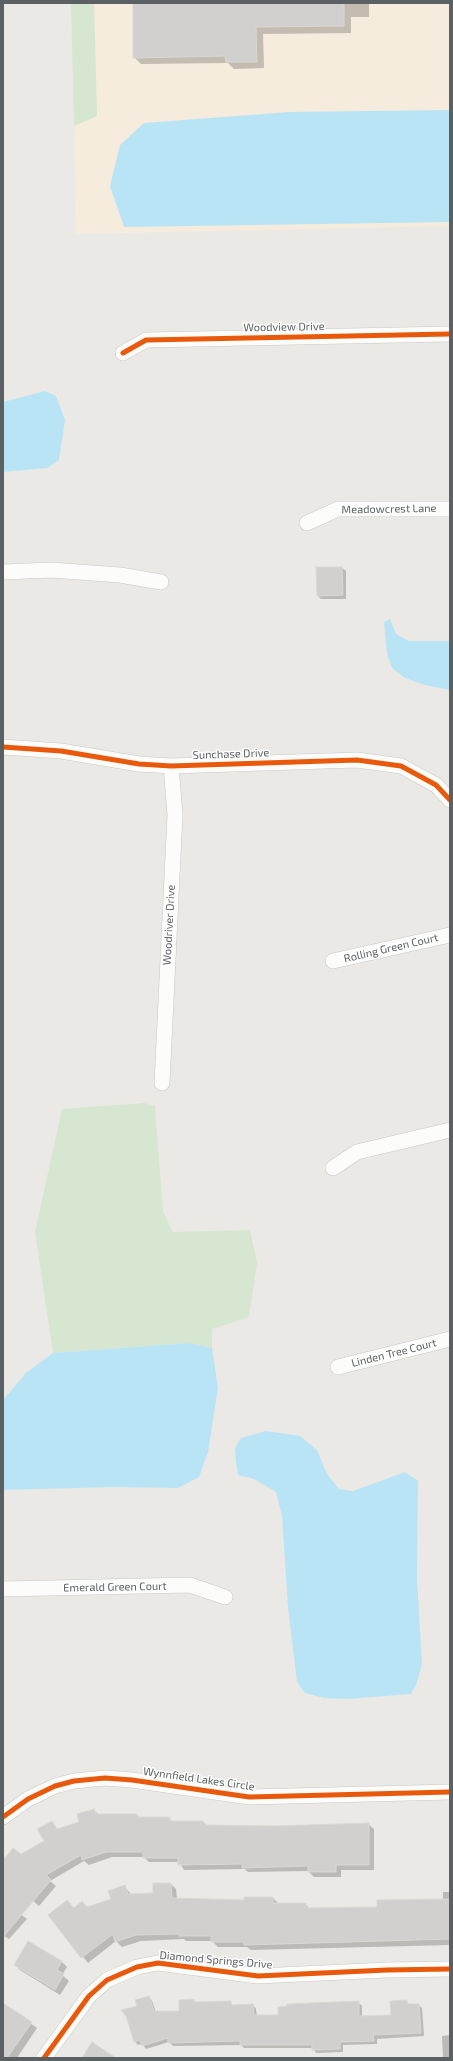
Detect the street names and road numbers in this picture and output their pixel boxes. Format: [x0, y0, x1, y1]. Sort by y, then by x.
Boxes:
street label: Woodview Drive [243, 320, 325, 334]
street label: Meadowcrest Lane [341, 502, 437, 516]
street label: Sunchase Drive [192, 746, 270, 762]
street label: Woodriver Drive [160, 884, 178, 966]
street label: Rolling Green Court [343, 931, 439, 965]
street label: Linden Tree Court [350, 1336, 438, 1370]
street label: Emerald Green Court [63, 1579, 167, 1595]
street label: Wynnfield Lakes Circle [142, 1765, 256, 1793]
street label: Diamond Springs Drive [159, 1948, 273, 1972]

